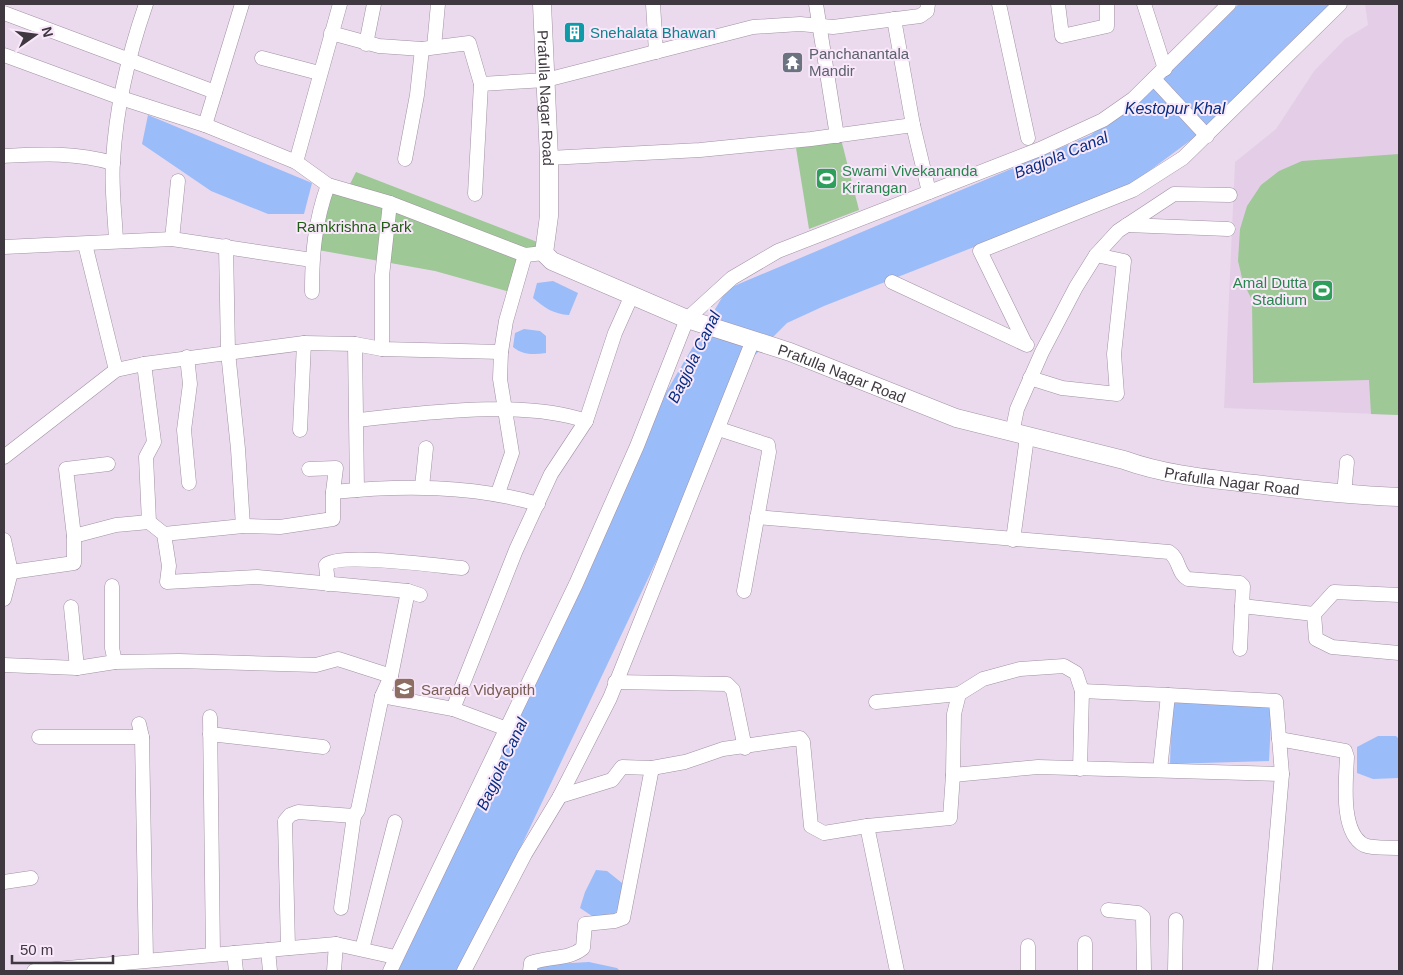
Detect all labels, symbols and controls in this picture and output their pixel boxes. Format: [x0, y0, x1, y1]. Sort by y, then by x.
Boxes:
north arrow [10, 10, 60, 60]
building icon: Snehalata Bhawan [562, 20, 586, 44]
place label: Snehalata Bhawan [590, 24, 716, 41]
text: N [39, 25, 57, 39]
street label: Prafulla Nagar Road [535, 30, 558, 166]
place label: Panchanantala Mandir [809, 45, 910, 79]
temple icon: Panchanantala Mandir [781, 50, 805, 74]
water label: Kestopur Khal [1125, 100, 1226, 117]
water label: Bagjola Canal [1012, 128, 1111, 182]
place label: Swami Vivekananda Krirangan [842, 162, 978, 196]
sports icon: Swami Vivekananda Krirangan [814, 167, 838, 191]
park label: Ramkrishna Park [296, 218, 412, 235]
place label: Amal Dutta Stadium [1233, 274, 1308, 308]
sports icon: Amal Dutta Stadium [1311, 279, 1335, 303]
water label: Bagjola Canal [665, 308, 724, 405]
street label: Prafulla Nagar Road [776, 340, 908, 406]
street label: Prafulla Nagar Road [1163, 463, 1300, 498]
school or university icon: Sarada Vidyapith [393, 677, 417, 701]
place label: Sarada Vidyapith [421, 681, 535, 698]
water label: Bagjola Canal [473, 715, 531, 813]
scale bar [12, 932, 114, 964]
text: 50 m [20, 941, 53, 958]

